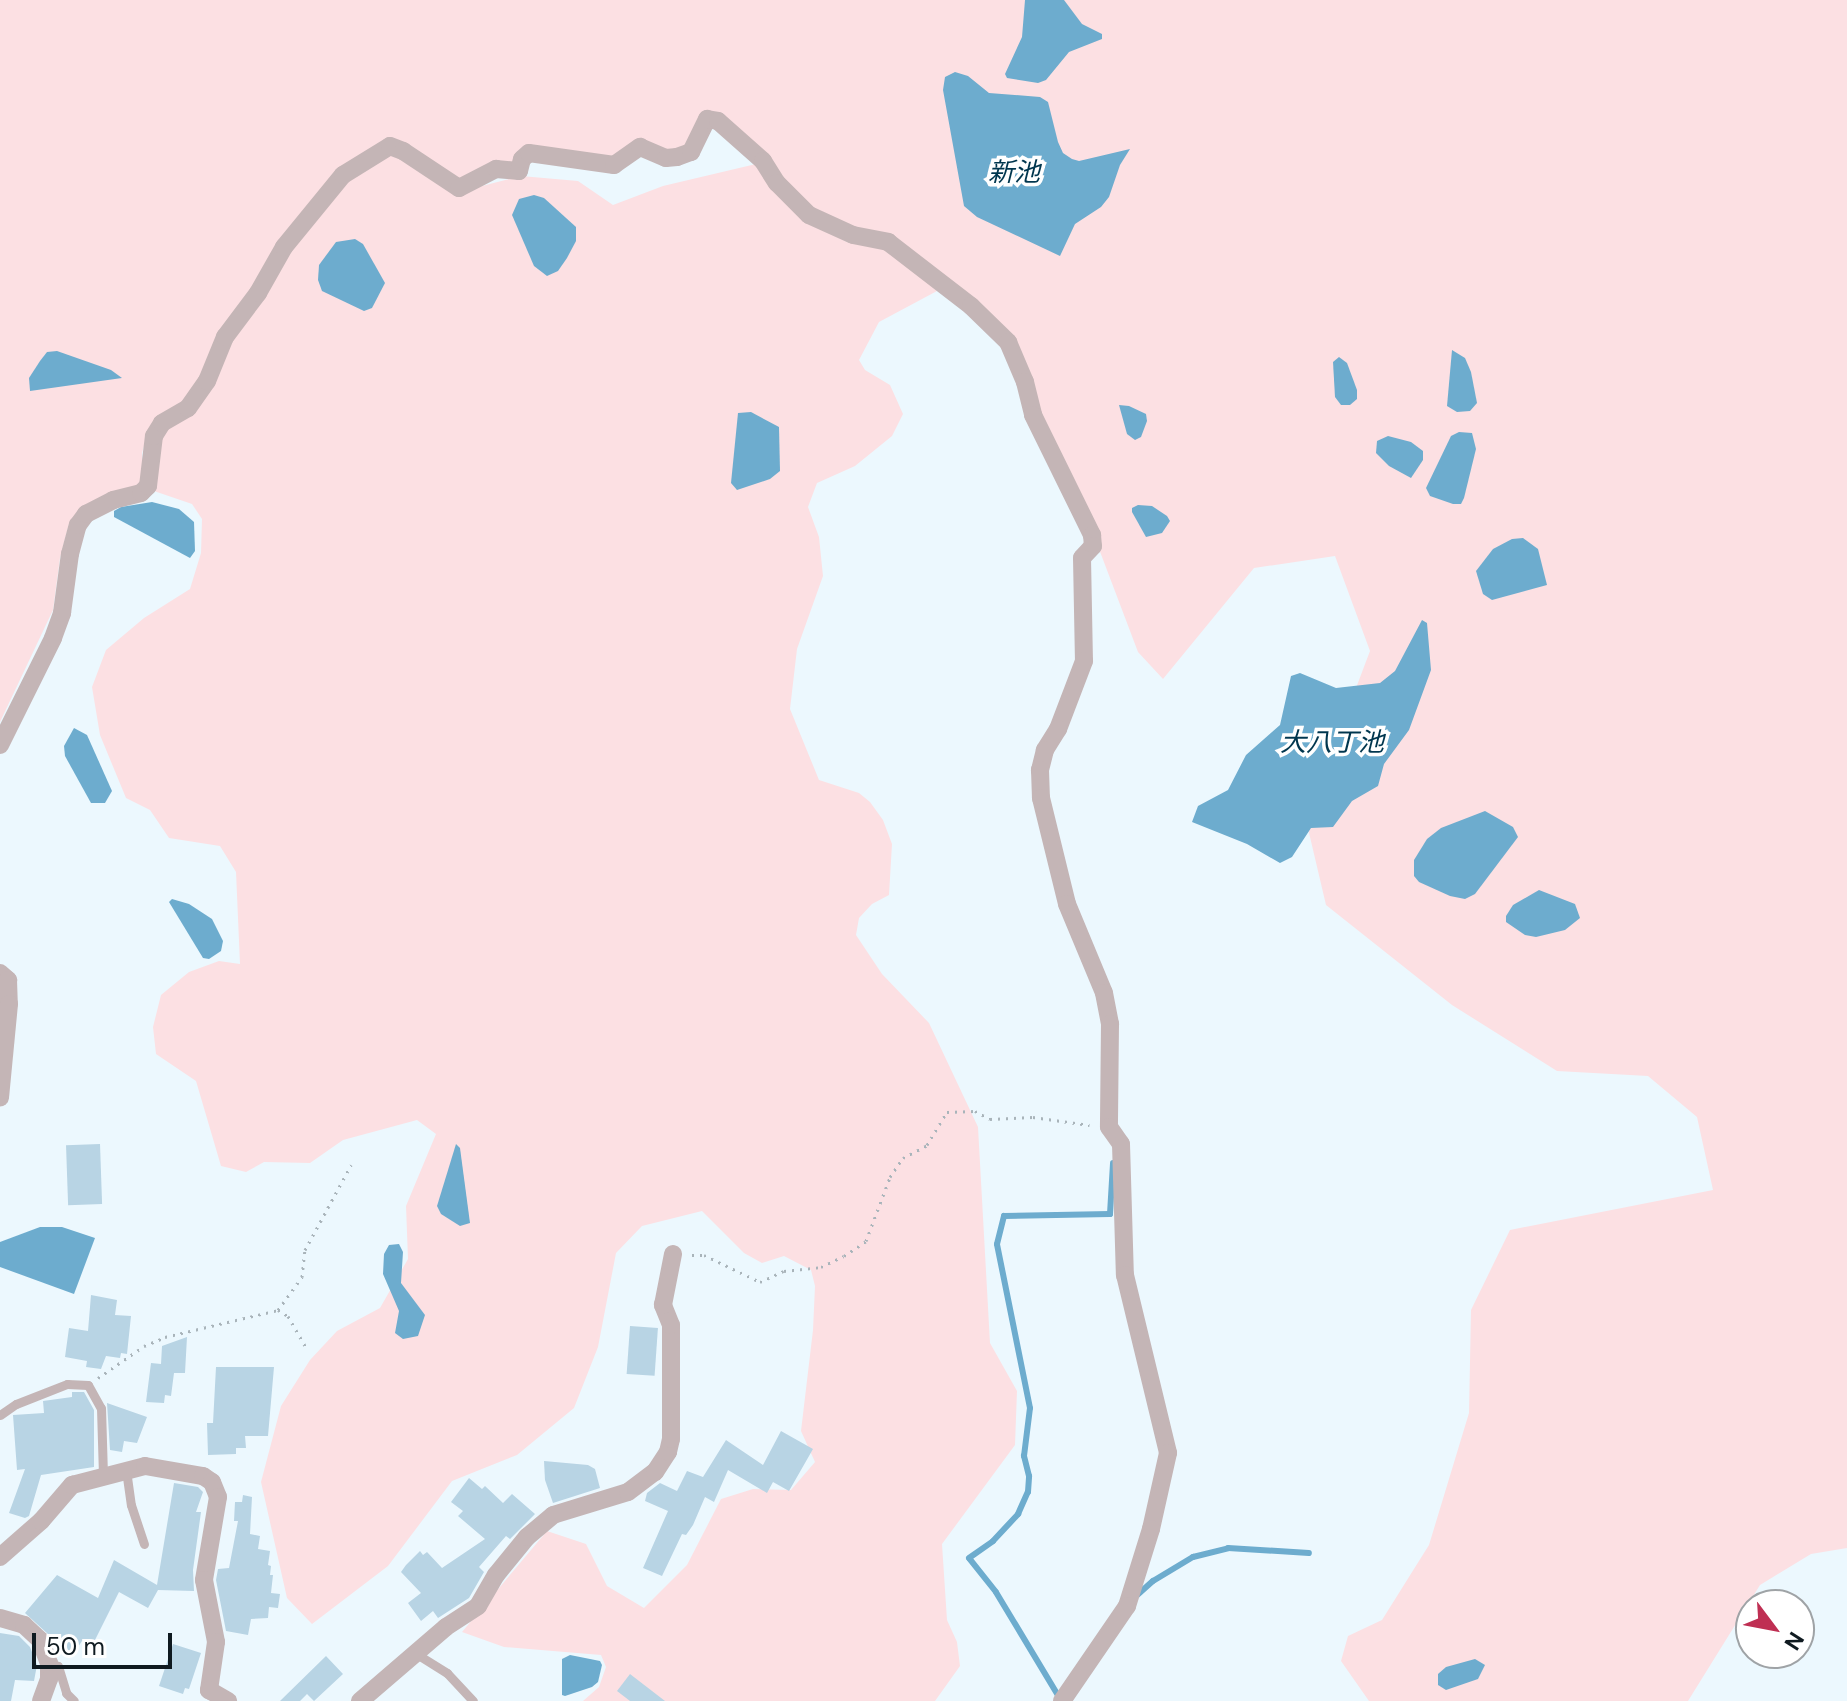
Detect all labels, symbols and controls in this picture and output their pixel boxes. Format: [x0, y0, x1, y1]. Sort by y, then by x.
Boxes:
water label: 新池 [988, 157, 1040, 189]
water label: 大八丁池 [1280, 727, 1384, 759]
north arrow [1735, 1589, 1815, 1669]
scale bar [36, 1617, 176, 1667]
text: N [1778, 1626, 1811, 1655]
text: 50 m [46, 1631, 105, 1662]

